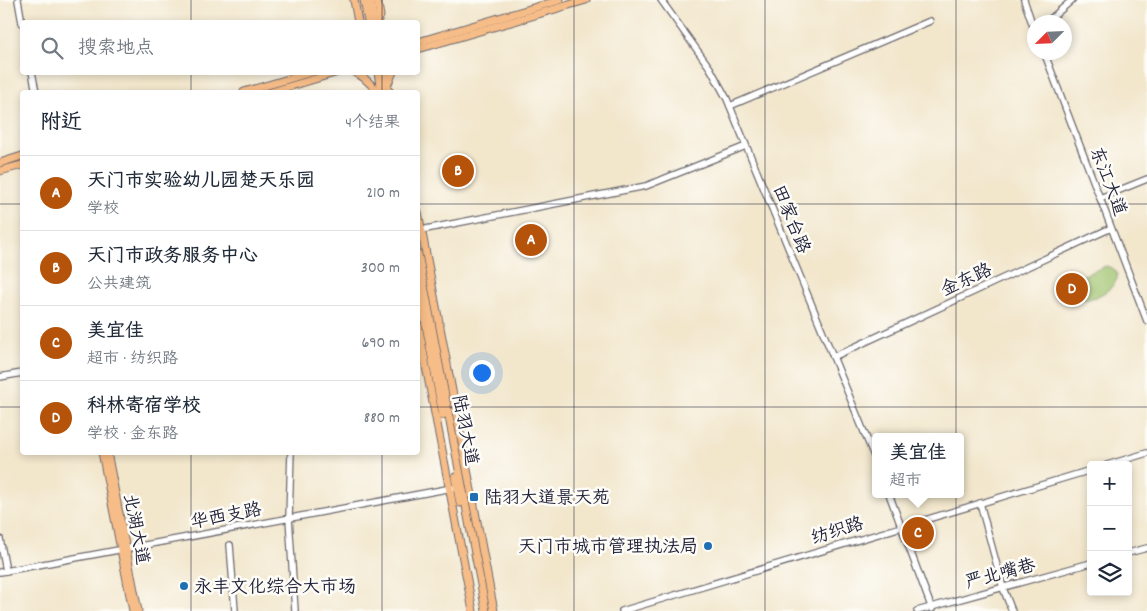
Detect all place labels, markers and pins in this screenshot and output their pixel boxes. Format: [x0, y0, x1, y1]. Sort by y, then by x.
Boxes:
pin: B [442, 152, 474, 190]
pin: A [515, 221, 547, 259]
pin: D [1056, 270, 1088, 308]
place label: 陆羽大道景天苑 [484, 487, 610, 512]
marker: 陆羽大道景天苑 [468, 491, 480, 503]
pin: C [902, 514, 934, 552]
place label: 天门市城市管理执法局 [518, 536, 698, 561]
marker: 天门市城市管理执法局 [702, 540, 714, 552]
place label: 永丰文化综合大市场 [194, 576, 356, 601]
marker: 永丰文化综合大市场 [178, 580, 190, 592]

